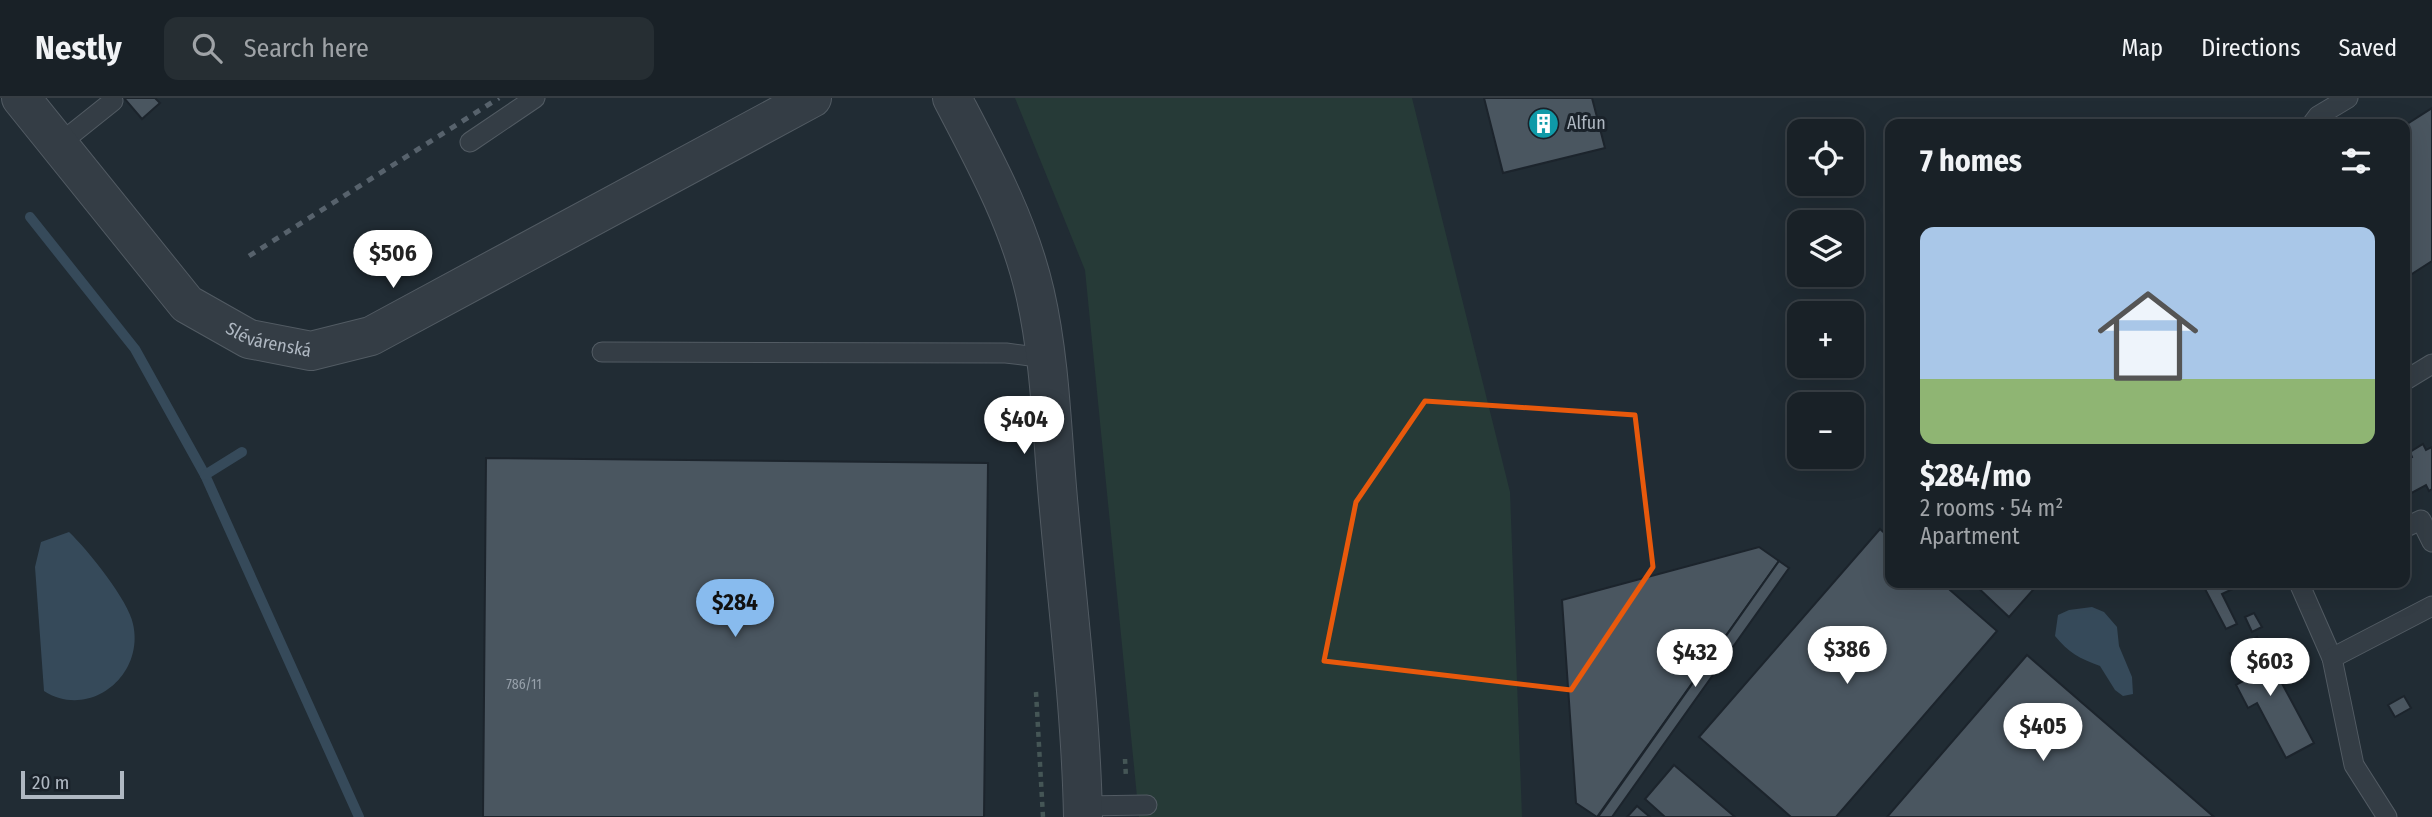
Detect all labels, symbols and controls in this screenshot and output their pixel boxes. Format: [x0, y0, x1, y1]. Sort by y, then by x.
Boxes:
search box [164, 17, 654, 80]
text: Nestly [35, 28, 122, 68]
icon: search [188, 29, 226, 67]
text: Search here [244, 33, 369, 64]
text: Map [2122, 34, 2163, 62]
text: Directions [2201, 34, 2300, 62]
text: Saved [2338, 34, 2397, 62]
building icon: Alfun [1527, 106, 1561, 140]
place label: Alfun [1567, 112, 1606, 134]
map controls [1787, 119, 1864, 469]
button: locate [1787, 119, 1864, 196]
icon: filters [2337, 142, 2375, 180]
text: 7 homes [1920, 143, 2022, 179]
button: layers [1787, 210, 1864, 287]
pin: $506 [352, 230, 434, 290]
text: $506 [369, 239, 417, 267]
icon: home [2085, 273, 2211, 399]
button: + [1787, 301, 1864, 378]
street label: Slévárenská [222, 317, 313, 362]
button: − [1787, 392, 1864, 469]
pin: $404 [983, 396, 1065, 456]
text: $404 [1000, 405, 1048, 433]
text: $284/mo [1920, 458, 2031, 494]
text: 2 rooms · 54 m² [1920, 494, 2063, 522]
text: Apartment [1920, 522, 2020, 550]
pin: $284 [694, 580, 776, 639]
text: $284 [712, 588, 758, 616]
pin: $386 [1806, 626, 1888, 686]
pin: $432 [1654, 630, 1736, 689]
text: $386 [1824, 635, 1870, 663]
text: $432 [1673, 638, 1717, 666]
pin: $603 [2229, 638, 2311, 698]
text: $603 [2247, 647, 2293, 675]
house number: 786/11 [506, 676, 542, 693]
pin: $405 [2002, 704, 2084, 763]
text: $405 [2019, 712, 2067, 740]
scale bar [21, 768, 124, 800]
text: 20 m [32, 771, 69, 794]

